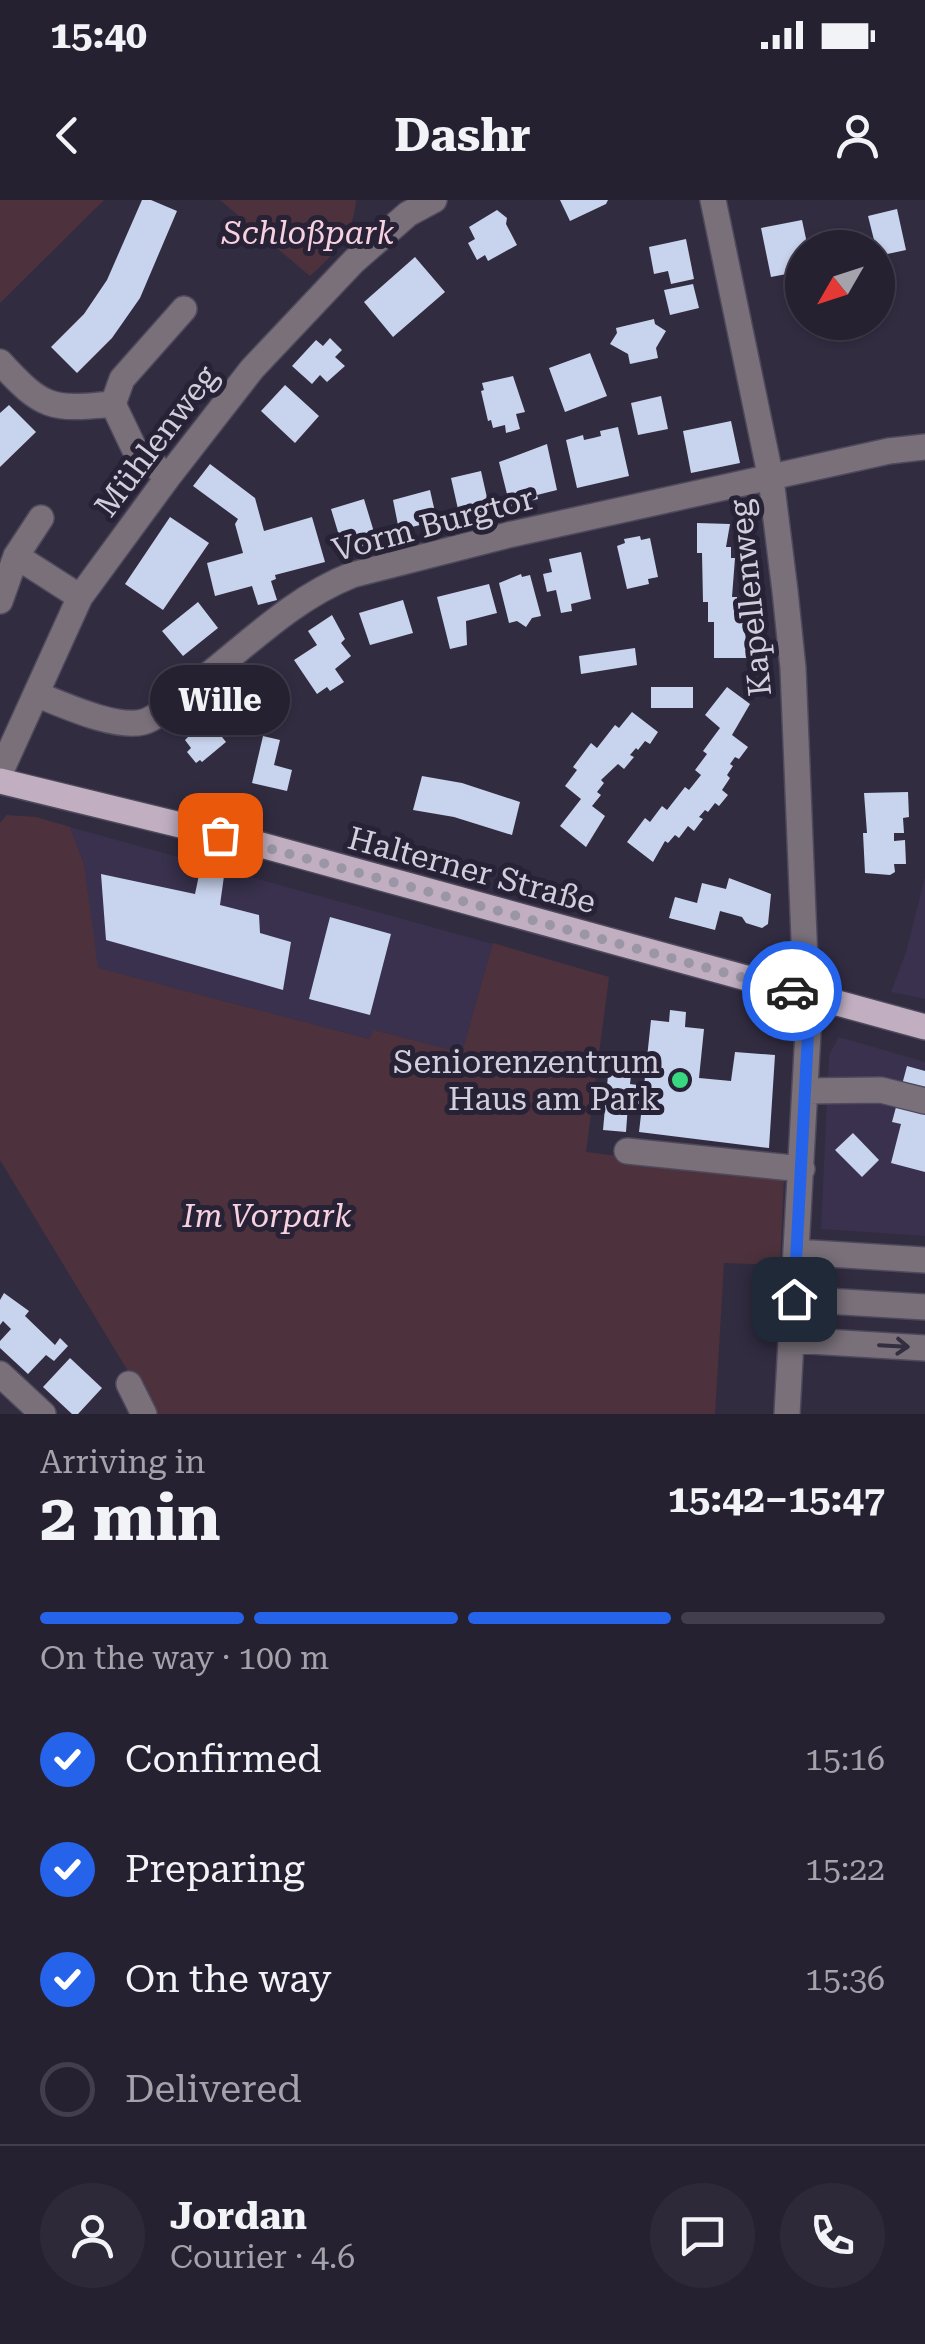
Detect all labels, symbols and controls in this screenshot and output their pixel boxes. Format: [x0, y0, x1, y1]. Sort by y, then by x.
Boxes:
text: 15:40 [50, 13, 147, 57]
icon: back [40, 108, 95, 163]
icon: person [830, 108, 885, 163]
text: Dashr [394, 109, 531, 162]
park label: Schloßpark [221, 214, 395, 252]
north arrow [785, 230, 895, 340]
map controls [785, 230, 895, 340]
street label: Mühlenweg [87, 357, 226, 524]
street label: Vorm Burgtor [328, 479, 538, 569]
street label: Kapellenweg [721, 497, 779, 698]
callout: Wille [150, 665, 290, 735]
text: Wille [178, 681, 262, 719]
pin [178, 793, 263, 878]
icon: bag [193, 808, 248, 863]
street label: Halterner Straße [344, 819, 600, 921]
courier [742, 941, 842, 1041]
icon: car [765, 964, 820, 1019]
place label: Seniorenzentrum Haus am Park [393, 1043, 660, 1118]
marker: Seniorenzentrum Haus am Park [669, 1069, 691, 1091]
park label: Im Vorpark [182, 1197, 352, 1235]
pin [752, 1257, 837, 1342]
icon: home [767, 1272, 822, 1327]
one-way arrow [877, 1337, 909, 1356]
text: Arriving in [40, 1443, 205, 1481]
text: 15:42–15:47 [668, 1477, 885, 1521]
text: 2 min [40, 1480, 221, 1556]
text: On the way · 100 m [40, 1639, 329, 1677]
icon: check [40, 1732, 95, 1787]
text: Confirmed [125, 1737, 322, 1781]
text: 15:16 [805, 1740, 885, 1778]
icon: check [40, 1842, 95, 1897]
text: Preparing [125, 1847, 305, 1891]
text: 15:22 [805, 1850, 885, 1888]
icon: check [40, 1952, 95, 2007]
text: On the way [125, 1957, 331, 2001]
text: 15:36 [805, 1960, 885, 1998]
text: Delivered [125, 2067, 302, 2111]
button: person [40, 2183, 145, 2288]
button: chat [650, 2183, 755, 2288]
button: phone [780, 2183, 885, 2288]
text: Jordan [170, 2194, 307, 2238]
text: Courier · 4.6 [170, 2238, 355, 2276]

